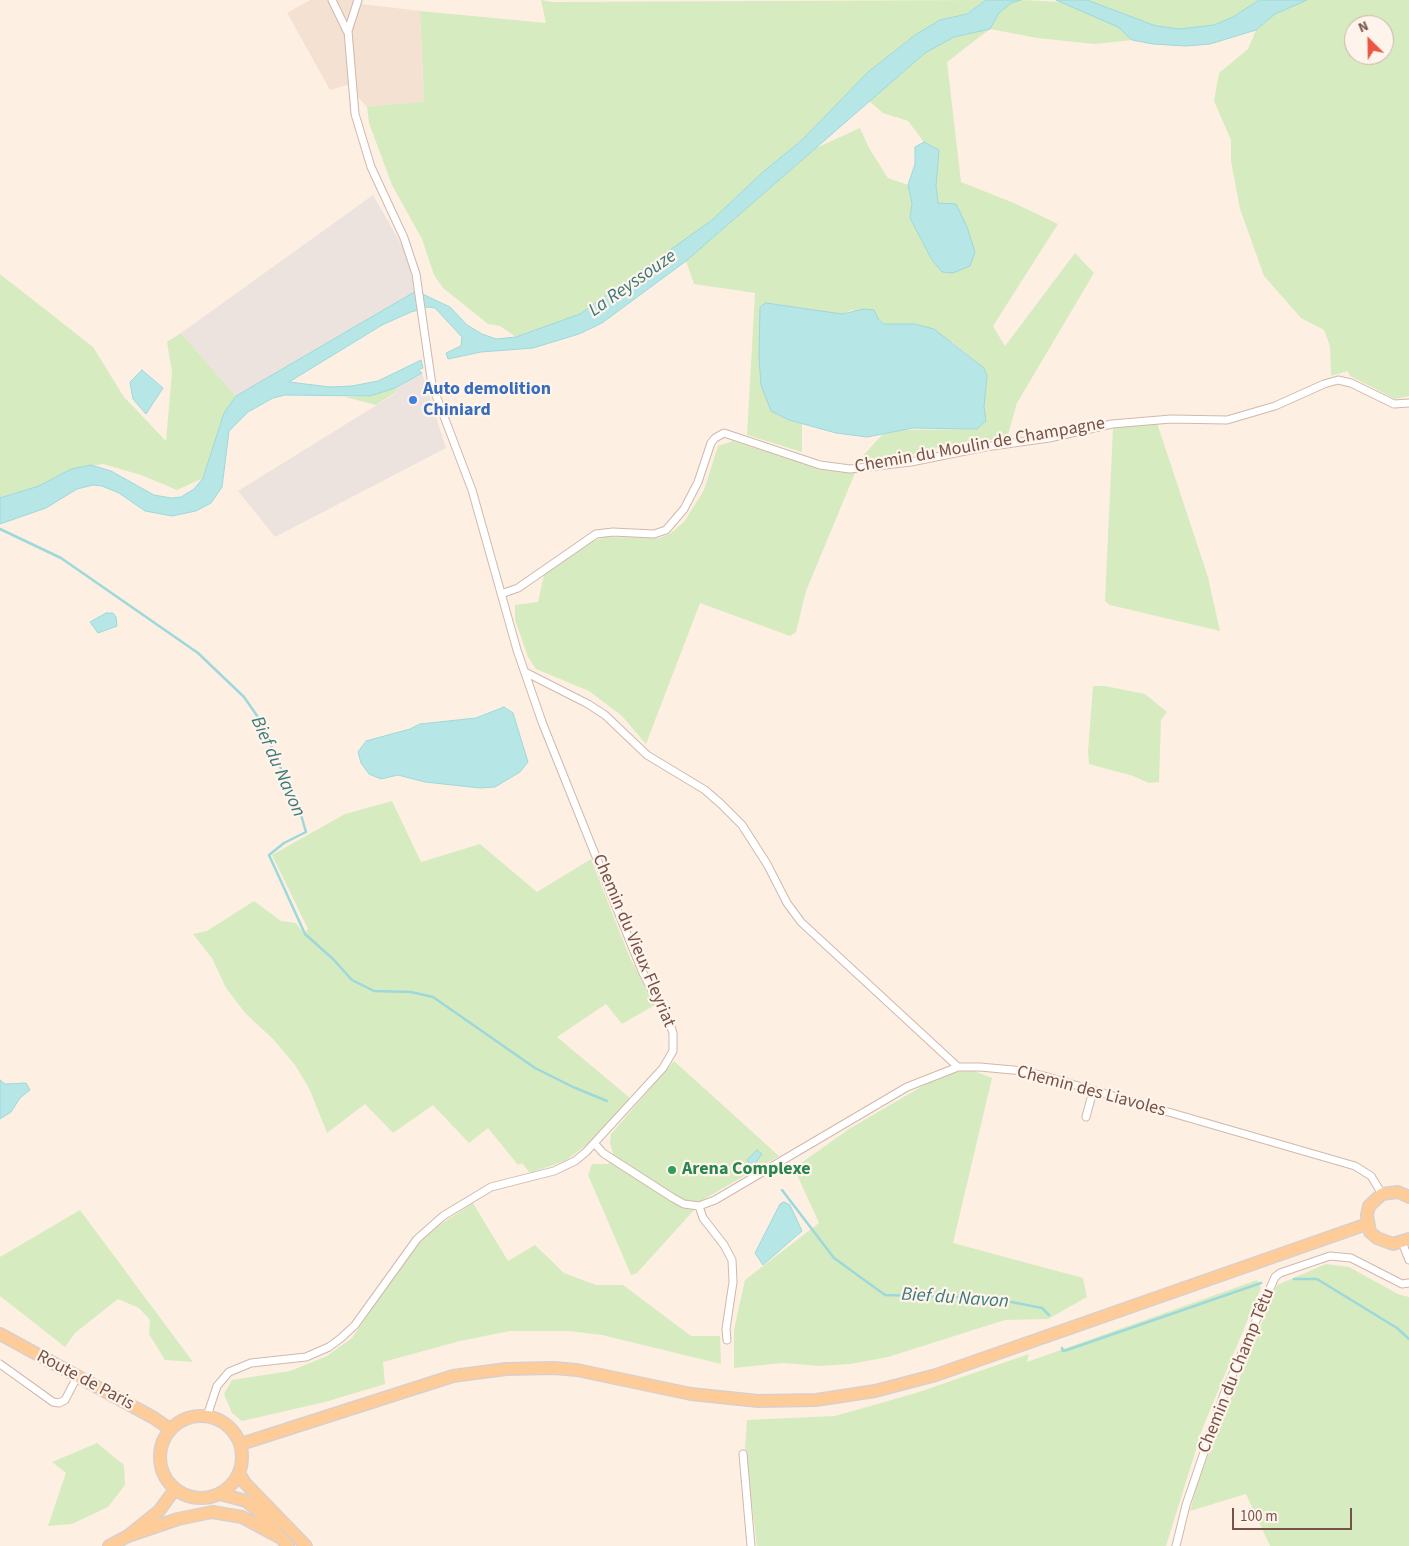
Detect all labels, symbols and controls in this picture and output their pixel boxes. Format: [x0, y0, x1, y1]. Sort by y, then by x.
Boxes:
north arrow [1344, 15, 1394, 65]
text: N [1355, 16, 1372, 38]
water label: La Reyssouze [585, 245, 681, 323]
place label: Auto demolition Chiniard [423, 379, 551, 422]
marker: Auto demolition Chiniard [407, 394, 419, 406]
street label: Chemin du Moulin de Champagne [853, 413, 1107, 479]
water label: Bief du Navon [245, 713, 309, 821]
street label: Chemin du Vieux Fleyriat [587, 851, 679, 1031]
street label: Chemin des Liavoles [1014, 1062, 1168, 1122]
place label: Arena Complexe [682, 1159, 810, 1181]
marker: Arena Complexe [666, 1164, 678, 1176]
water label: Bief du Navon [901, 1284, 1009, 1314]
street label: Chemin du Champ Têtu [1194, 1285, 1280, 1457]
street label: Route de Paris [33, 1346, 137, 1416]
scale bar [1234, 1498, 1354, 1530]
text: 100 m [1240, 1506, 1278, 1527]

